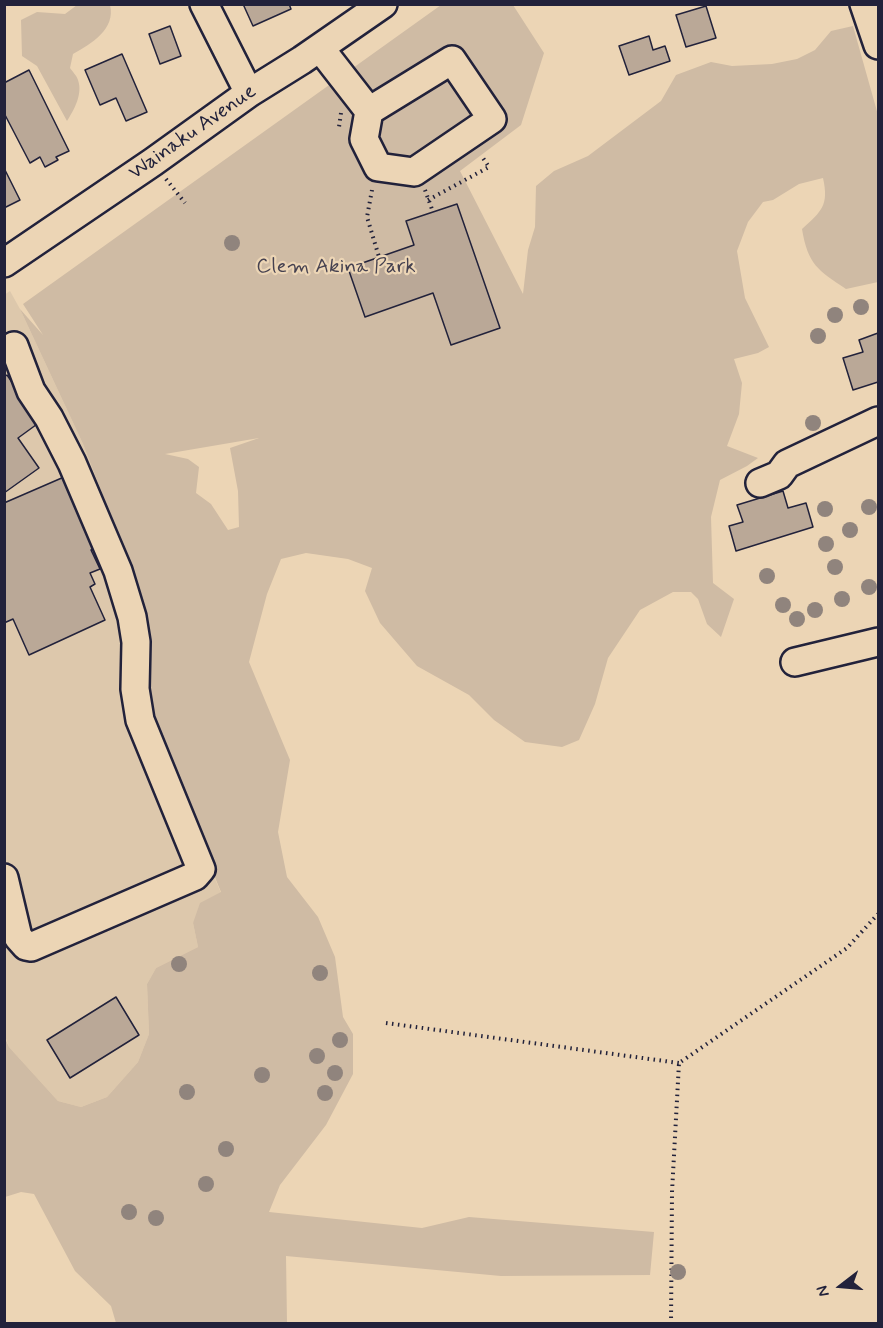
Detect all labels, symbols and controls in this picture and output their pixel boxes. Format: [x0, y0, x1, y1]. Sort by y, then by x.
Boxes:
street label: Wainaku Avenue [124, 80, 262, 186]
park label: Clem Akina Park [256, 255, 416, 281]
north arrow [811, 1256, 871, 1316]
text: N [812, 1283, 835, 1299]

